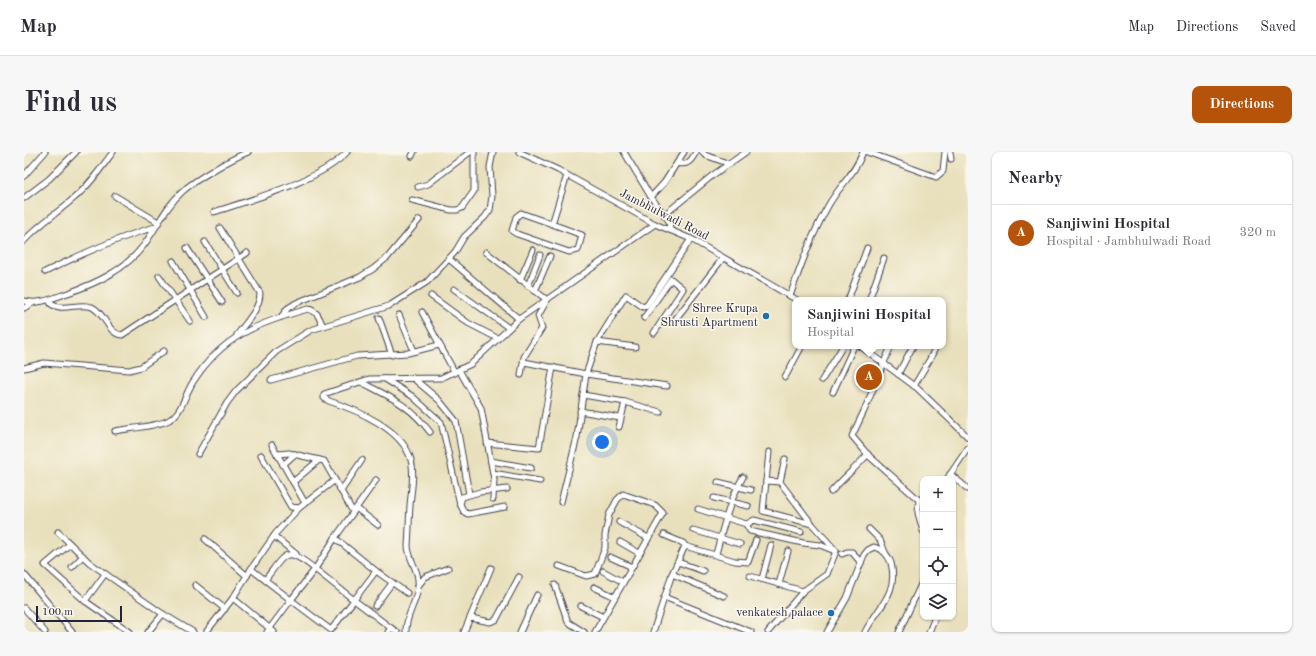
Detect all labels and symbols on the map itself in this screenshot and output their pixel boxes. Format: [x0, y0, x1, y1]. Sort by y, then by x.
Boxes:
street label: Jambhulwadi Road [617, 187, 711, 243]
place label: Shree Krupa Shrusti Apartment [661, 303, 758, 329]
marker: Shree Krupa Shrusti Apartment [761, 311, 771, 321]
pin: A [856, 362, 882, 392]
your location [592, 432, 612, 452]
scale bar [36, 604, 122, 623]
place label: venkatesh palace [736, 607, 823, 619]
marker: venkatesh palace [826, 608, 836, 618]

